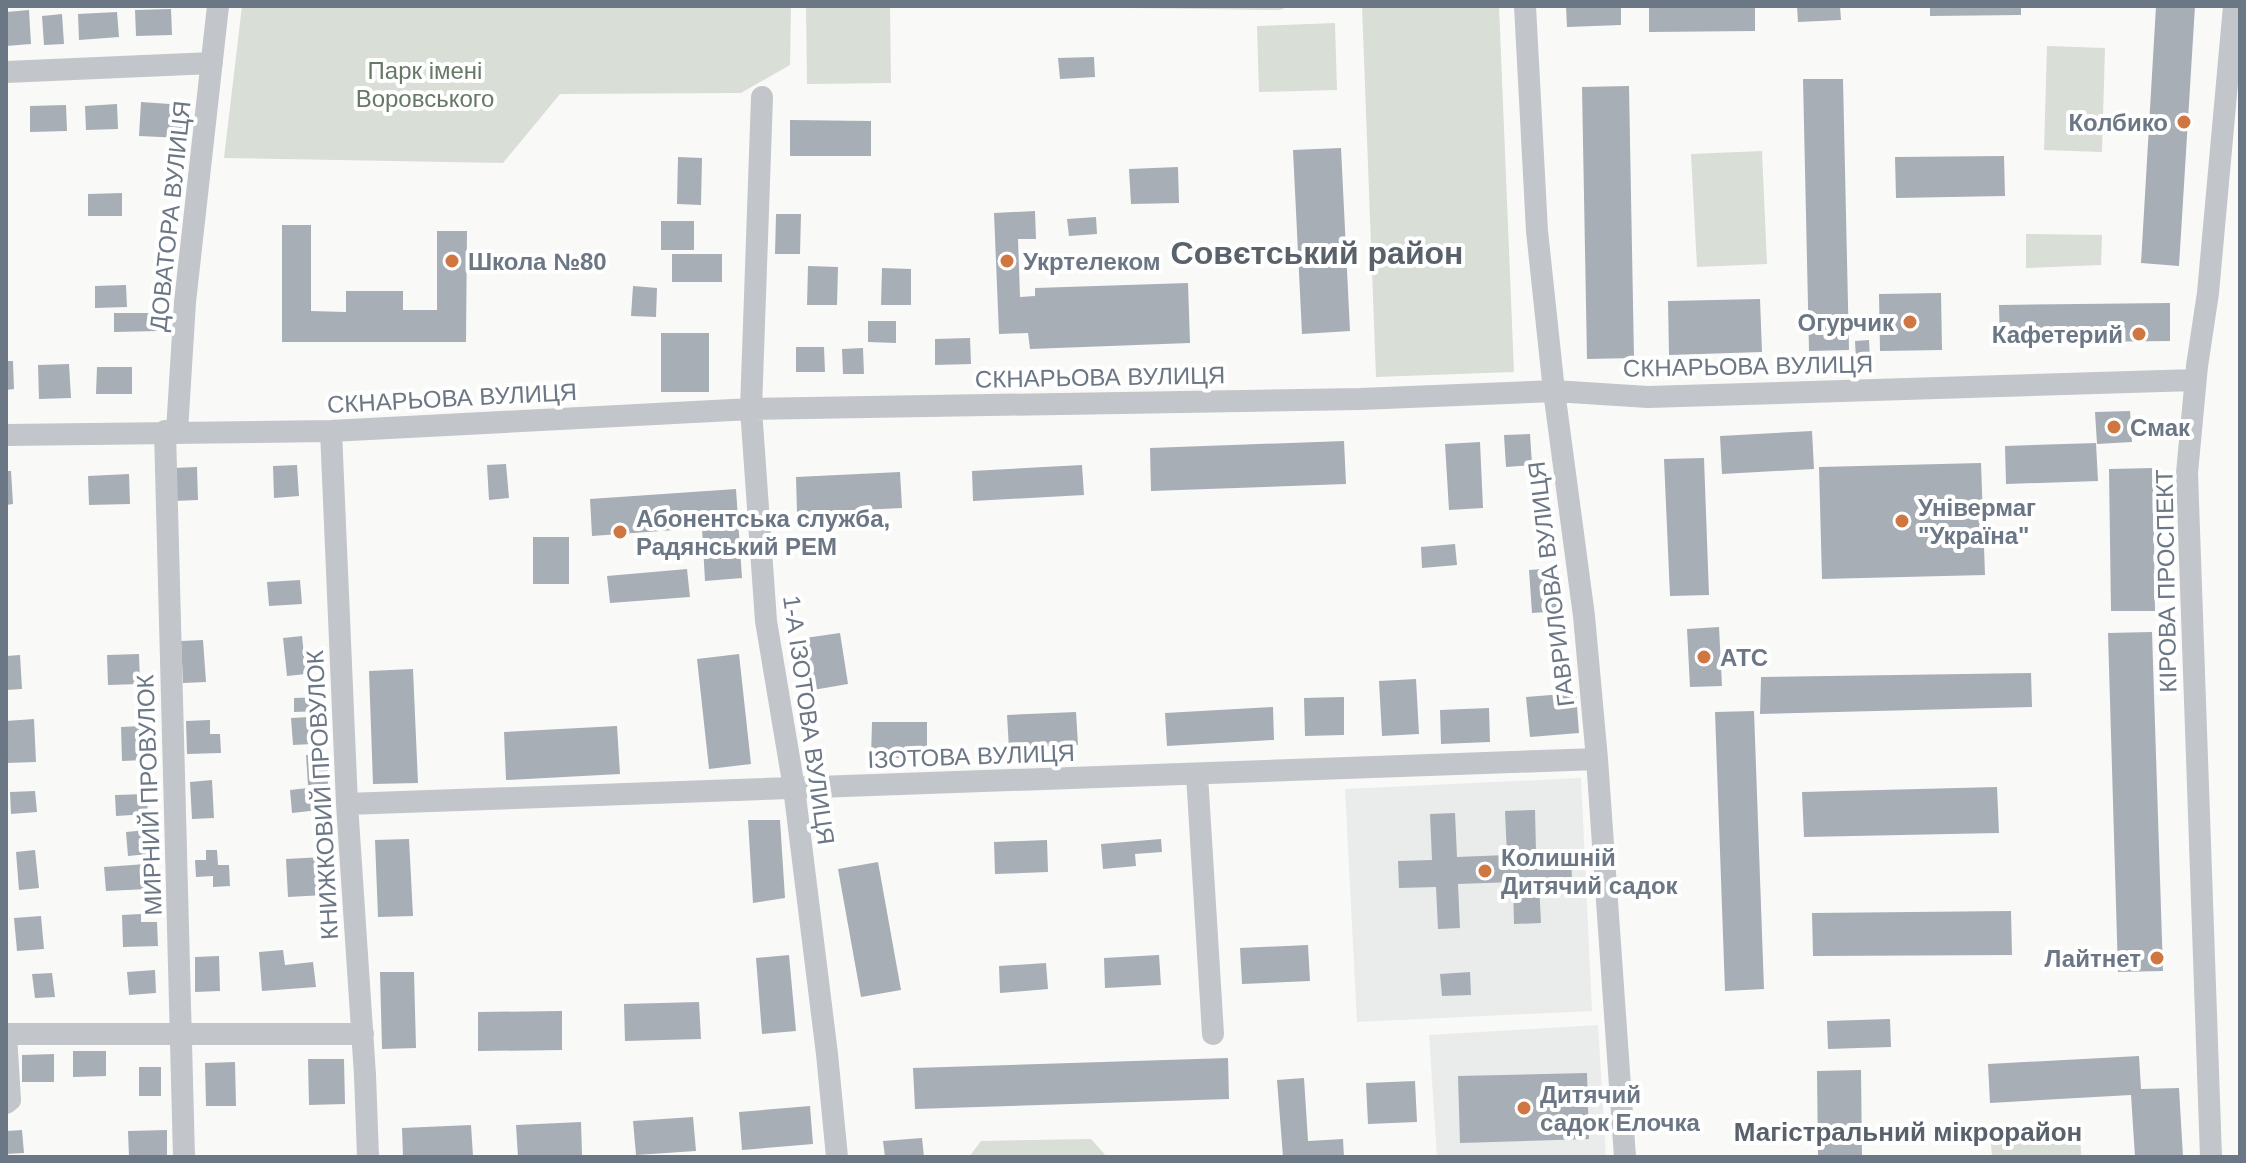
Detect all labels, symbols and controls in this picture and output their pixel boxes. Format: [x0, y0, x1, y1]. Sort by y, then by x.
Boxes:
park label: Парк імені Воровського [356, 57, 494, 112]
street label: ДОВАТОРА ВУЛИЦЯ [144, 100, 196, 332]
place label: Колбико [2068, 109, 2168, 136]
marker: Колбико [2175, 113, 2193, 131]
district label: Совєтський район [1171, 235, 1463, 271]
place label: Школа №80 [468, 248, 607, 275]
place label: Укртелеком [1023, 248, 1161, 275]
marker: Школа №80 [443, 252, 461, 270]
marker: Укртелеком [998, 252, 1016, 270]
place label: Огурчик [1798, 309, 1895, 336]
marker: Огурчик [1901, 313, 1919, 331]
place label: Кафетерий [1992, 321, 2123, 348]
marker: Кафетерий [2130, 325, 2148, 343]
street label: СКНАРЬОВА ВУЛИЦЯ [1623, 350, 1873, 382]
street label: СКНАРЬОВА ВУЛИЦЯ [975, 361, 1225, 393]
street label: СКНАРЬОВА ВУЛИЦЯ [326, 378, 578, 418]
place label: Смак [2130, 414, 2191, 441]
marker: Смак [2105, 418, 2123, 436]
street label: ГАВРИЛОВА ВУЛИЦЯ [1523, 460, 1579, 708]
street label: КІРОВА ПРОСПЕКТ [2151, 469, 2181, 693]
place label: Універмаг "Україна" [1918, 494, 2036, 549]
place label: Абонентська служба, Радянський РЕМ [636, 505, 890, 560]
marker: Універмаг "Україна" [1893, 512, 1911, 530]
marker: Абонентська служба, Радянський РЕМ [611, 523, 629, 541]
street label: 1-А ІЗОТОВА ВУЛИЦЯ [778, 594, 840, 846]
place label: АТС [1720, 644, 1768, 671]
marker: АТС [1695, 648, 1713, 666]
street label: КНИЖКОВИЙ ПРОВУЛОК [301, 650, 343, 940]
street label: МИРНИЙ ПРОВУЛОК [131, 674, 167, 916]
street label: ІЗОТОВА ВУЛИЦЯ [867, 739, 1075, 773]
place label: Колишній Дитячий садок [1501, 844, 1679, 899]
marker: Колишній Дитячий садок [1476, 862, 1494, 880]
place label: Лайтнет [2044, 945, 2141, 972]
marker: Лайтнет [2148, 949, 2166, 967]
place label: Дитячий садок Елочка [1540, 1081, 1701, 1136]
marker: Дитячий садок Елочка [1515, 1099, 1533, 1117]
district label: Магістральний мікрорайон [1734, 1117, 2082, 1147]

